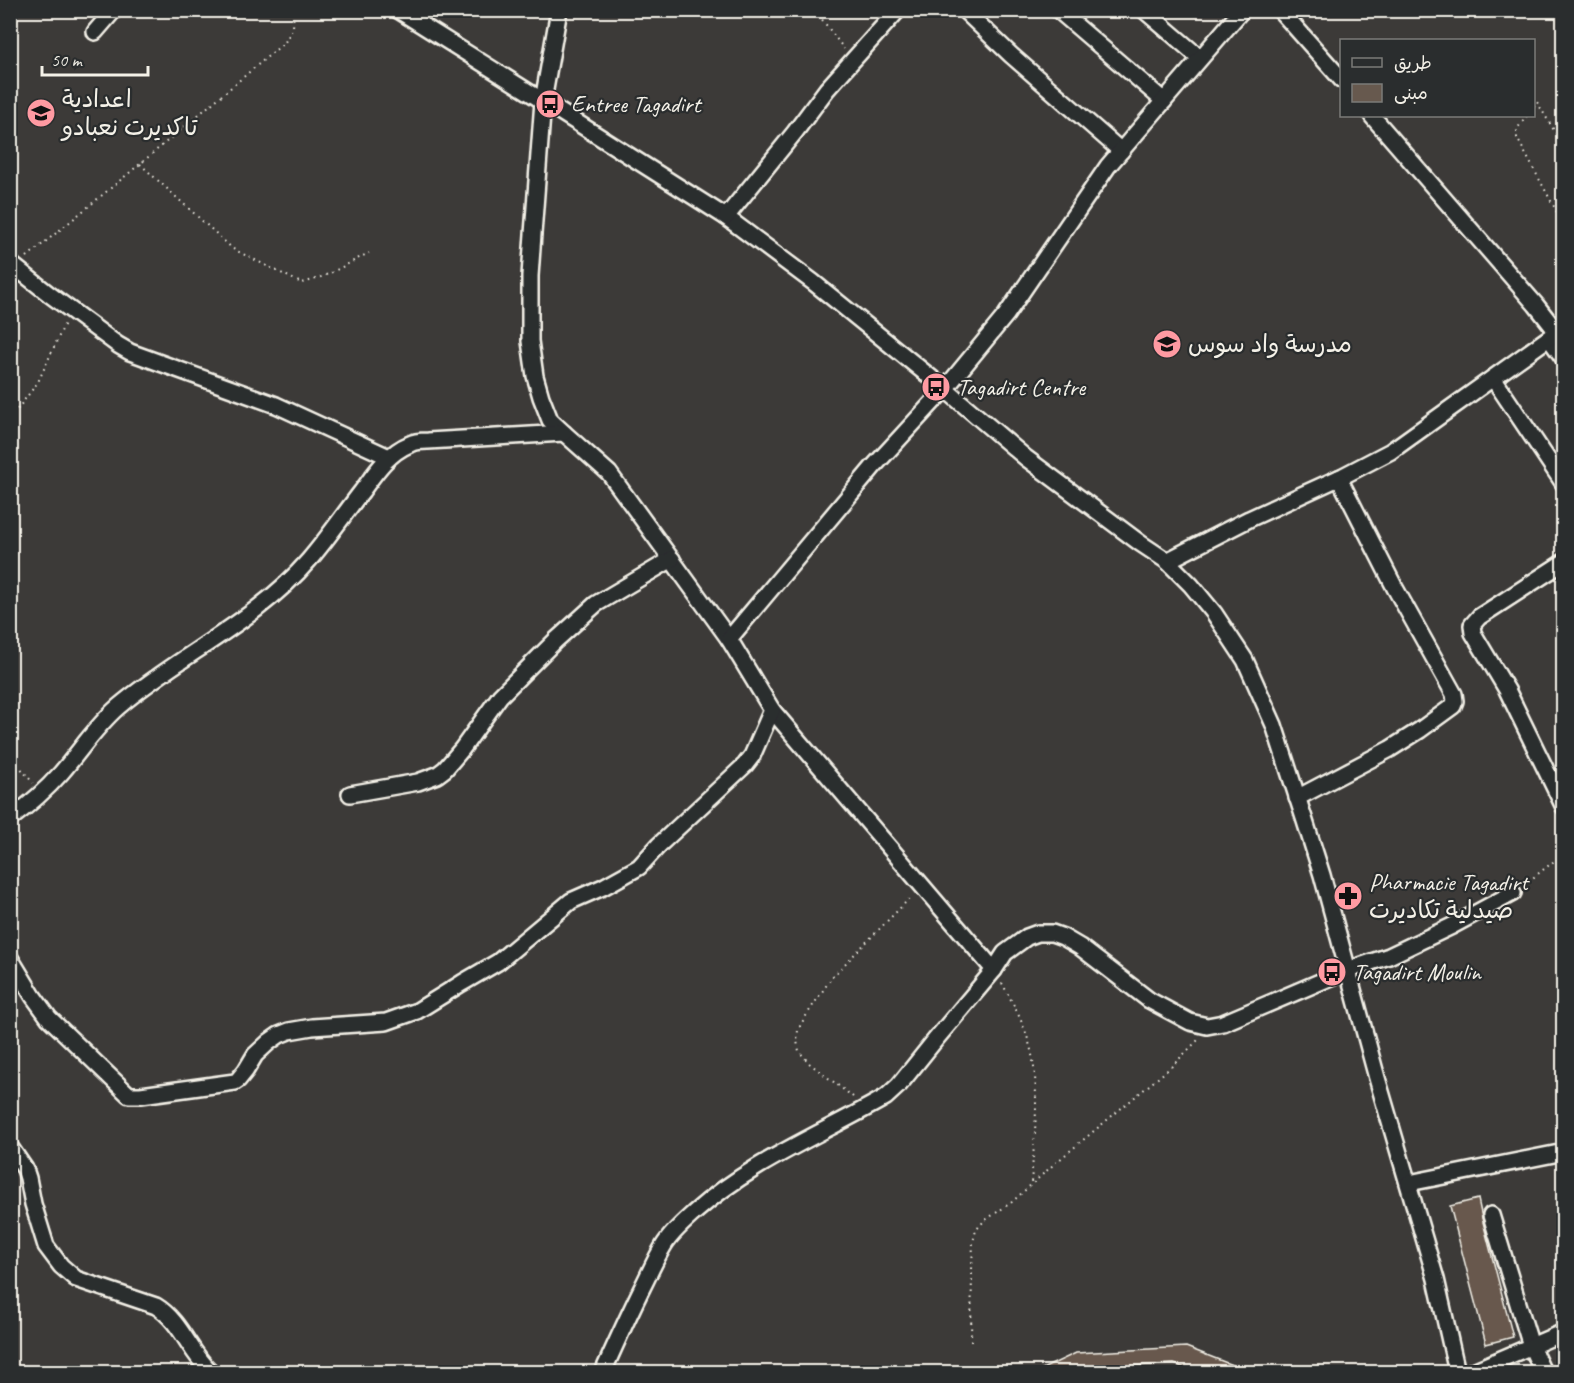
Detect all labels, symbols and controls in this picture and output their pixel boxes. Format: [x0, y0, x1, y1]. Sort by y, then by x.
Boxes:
scale bar [42, 39, 148, 77]
legend [1340, 39, 1535, 117]
text: 50 m [51, 49, 84, 71]
text: طريق [1394, 52, 1432, 74]
text: مبنى [1394, 82, 1428, 104]
place label: اعدادية تاكديرت نعبادو [60, 84, 198, 142]
bus stop icon: Entree Tagadirt [534, 88, 566, 120]
place label: Entree Tagadirt [571, 89, 702, 119]
school or university icon: اعدادية تاكديرت نعبادو [25, 97, 57, 129]
school or university icon: مدرسة واد سوس [1151, 328, 1183, 360]
place label: مدرسة واد سوس [1188, 329, 1352, 359]
bus stop icon: Tagadirt Centre [920, 371, 952, 403]
place label: Tagadirt Centre [957, 372, 1087, 402]
place label: Pharmacie Tagadirt صيدلية تكاديرت [1369, 867, 1530, 925]
pharmacy icon: Pharmacie Tagadirt صيدلية تكاديرت [1332, 880, 1364, 912]
bus stop icon: Tagadirt Moulin [1316, 956, 1348, 988]
place label: Tagadirt Moulin [1353, 957, 1482, 987]

